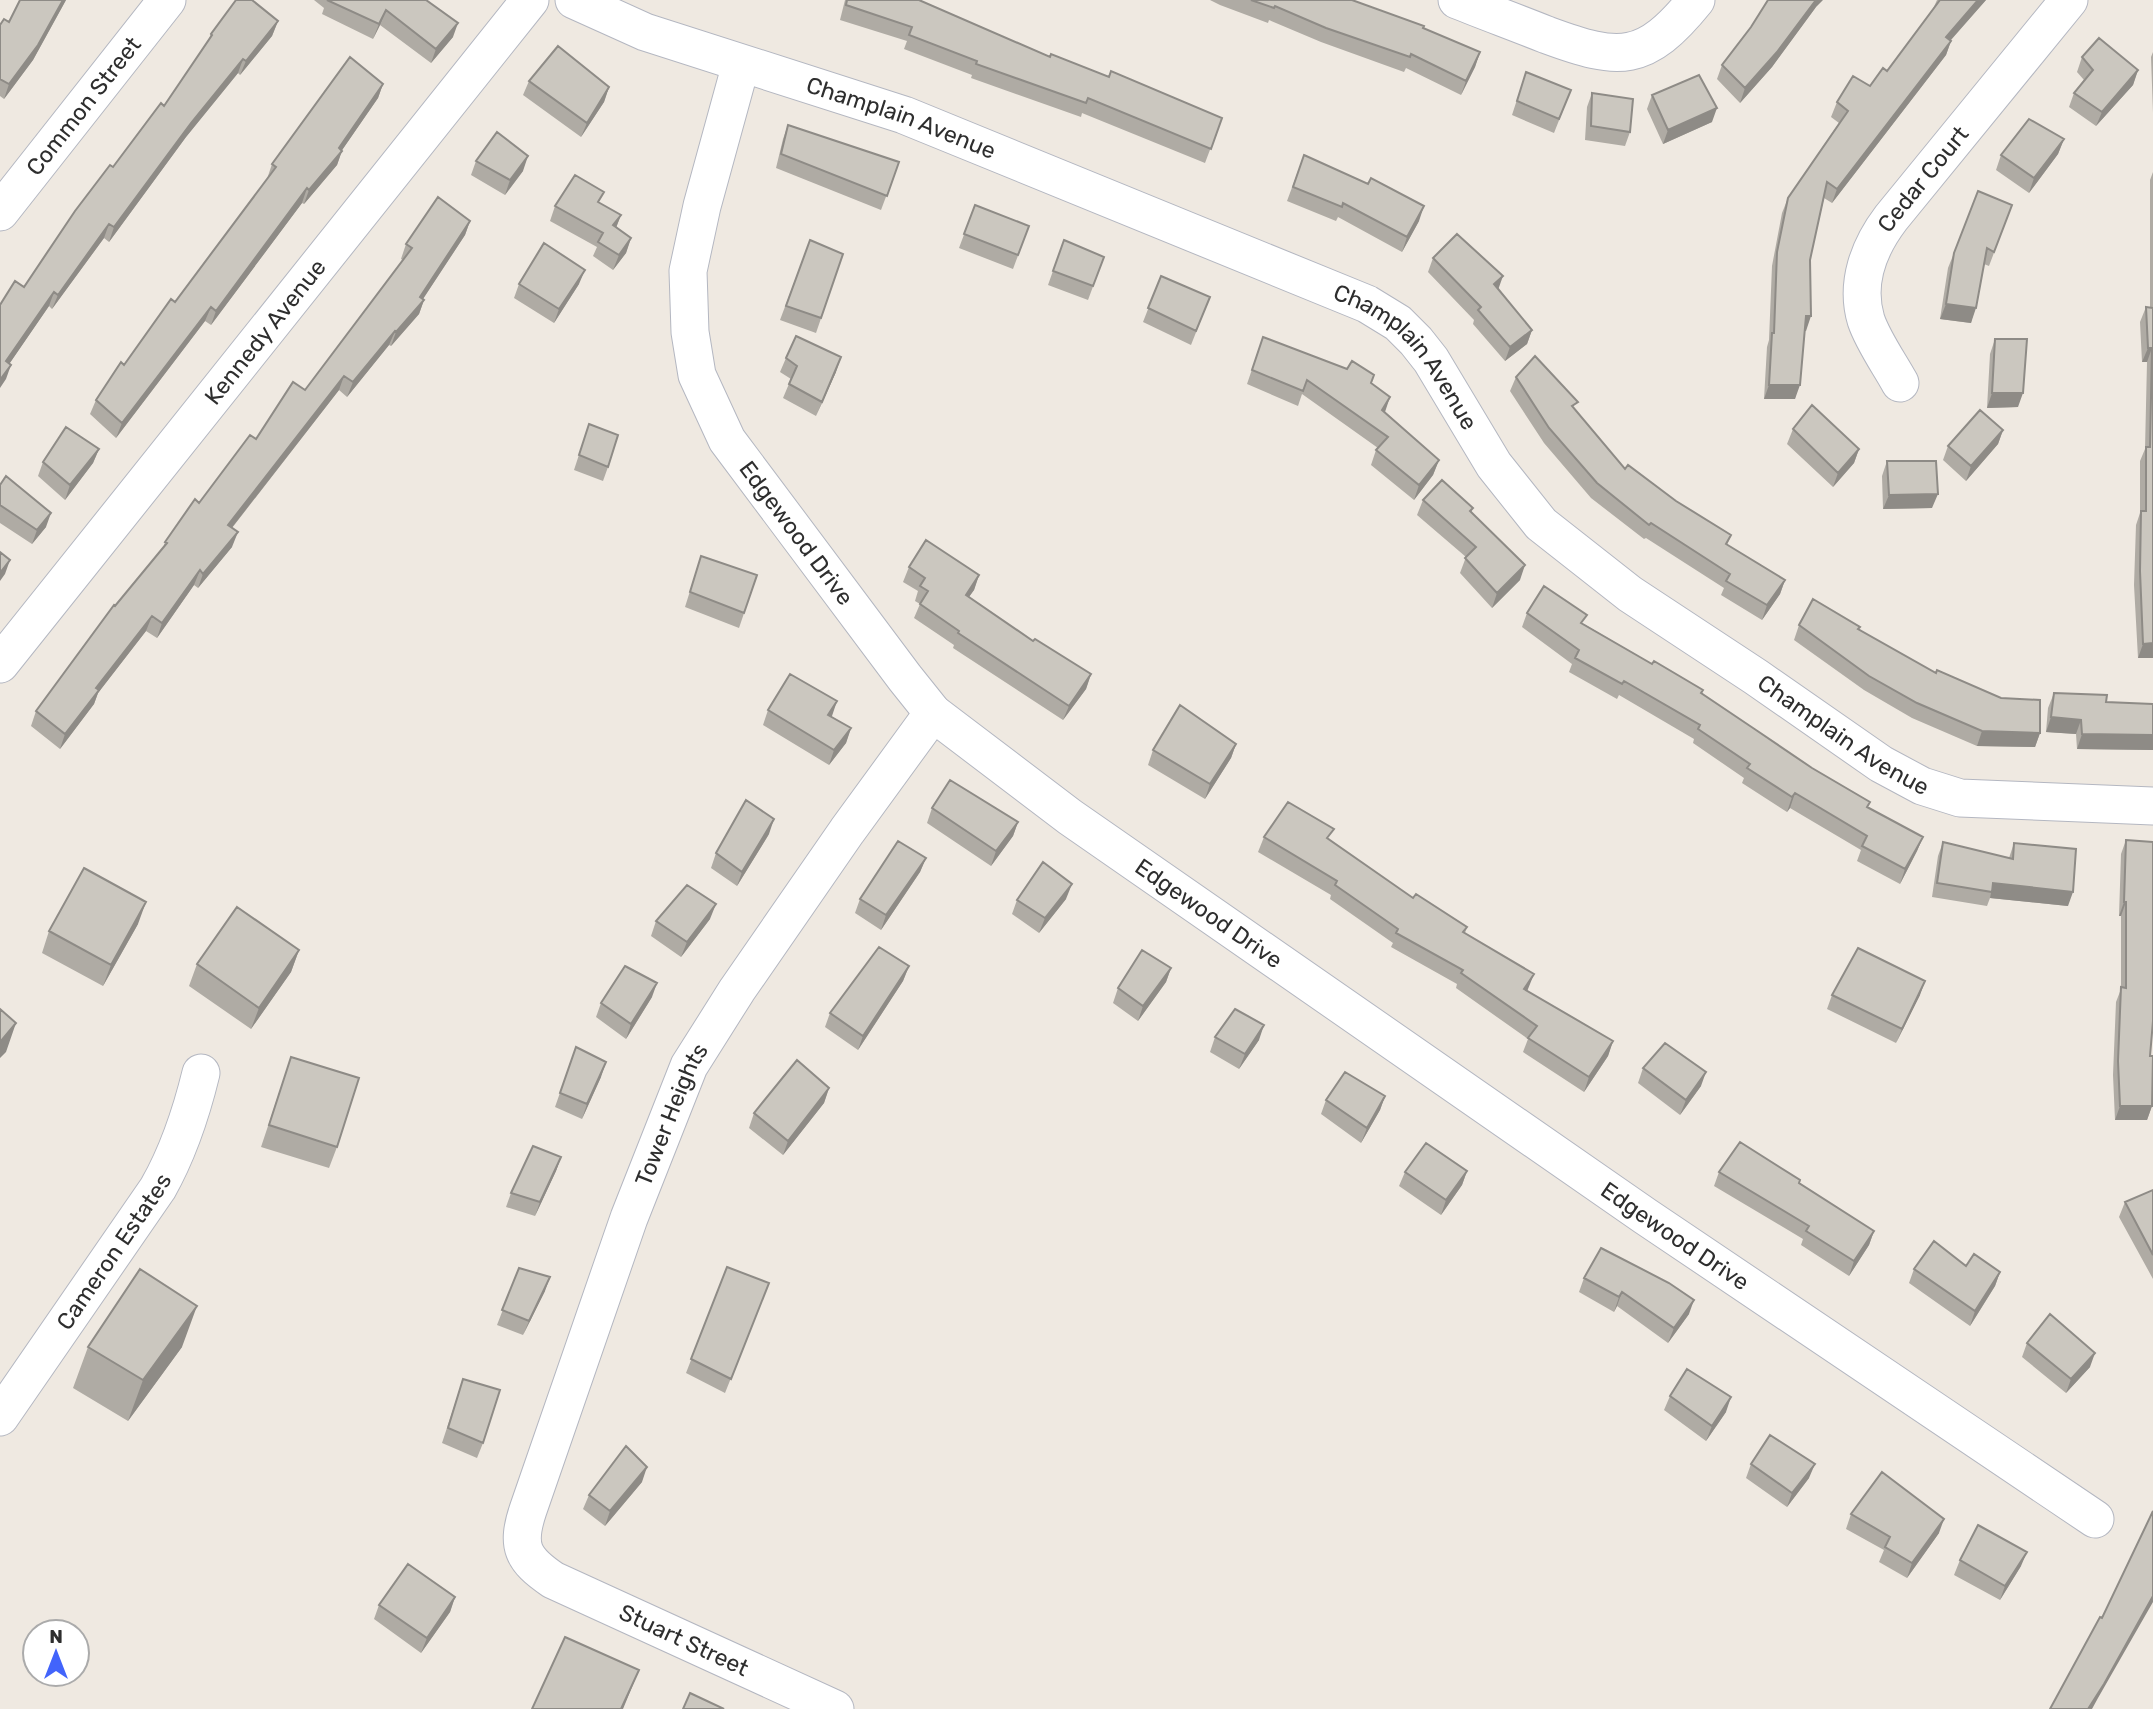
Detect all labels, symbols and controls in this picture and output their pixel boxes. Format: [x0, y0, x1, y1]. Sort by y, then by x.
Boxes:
street label: Common Street [20, 31, 147, 181]
street label: Champlain Avenue [803, 71, 1000, 165]
street label: Cedar Court [1871, 120, 1974, 237]
street label: Kennedy Avenue [199, 253, 332, 410]
street label: Champlain Avenue [1329, 278, 1484, 435]
street label: Edgewood Drive [733, 455, 860, 611]
street label: Champlain Avenue [1752, 668, 1934, 801]
street label: Edgewood Drive [1130, 853, 1288, 974]
street label: Tower Heights [629, 1038, 714, 1190]
street label: Cameron Estates [50, 1169, 177, 1335]
street label: Edgewood Drive [1596, 1176, 1755, 1296]
street label: Stuart Street [615, 1598, 753, 1682]
north arrow [21, 1618, 91, 1688]
text: N [49, 1625, 63, 1648]

